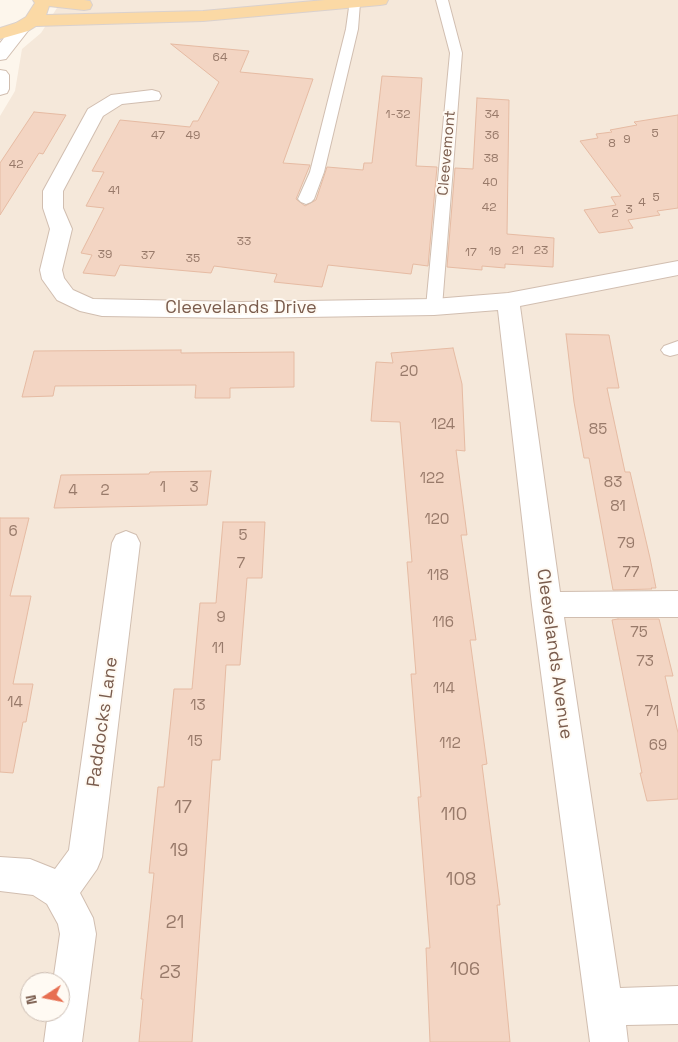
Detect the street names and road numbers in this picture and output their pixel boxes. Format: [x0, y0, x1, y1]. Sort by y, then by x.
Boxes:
street label: Cleevemont [434, 110, 460, 196]
street label: Cleevelands Drive [165, 297, 317, 319]
street label: Cleevelands Avenue [531, 567, 577, 741]
street label: Paddocks Lane [83, 656, 123, 788]

